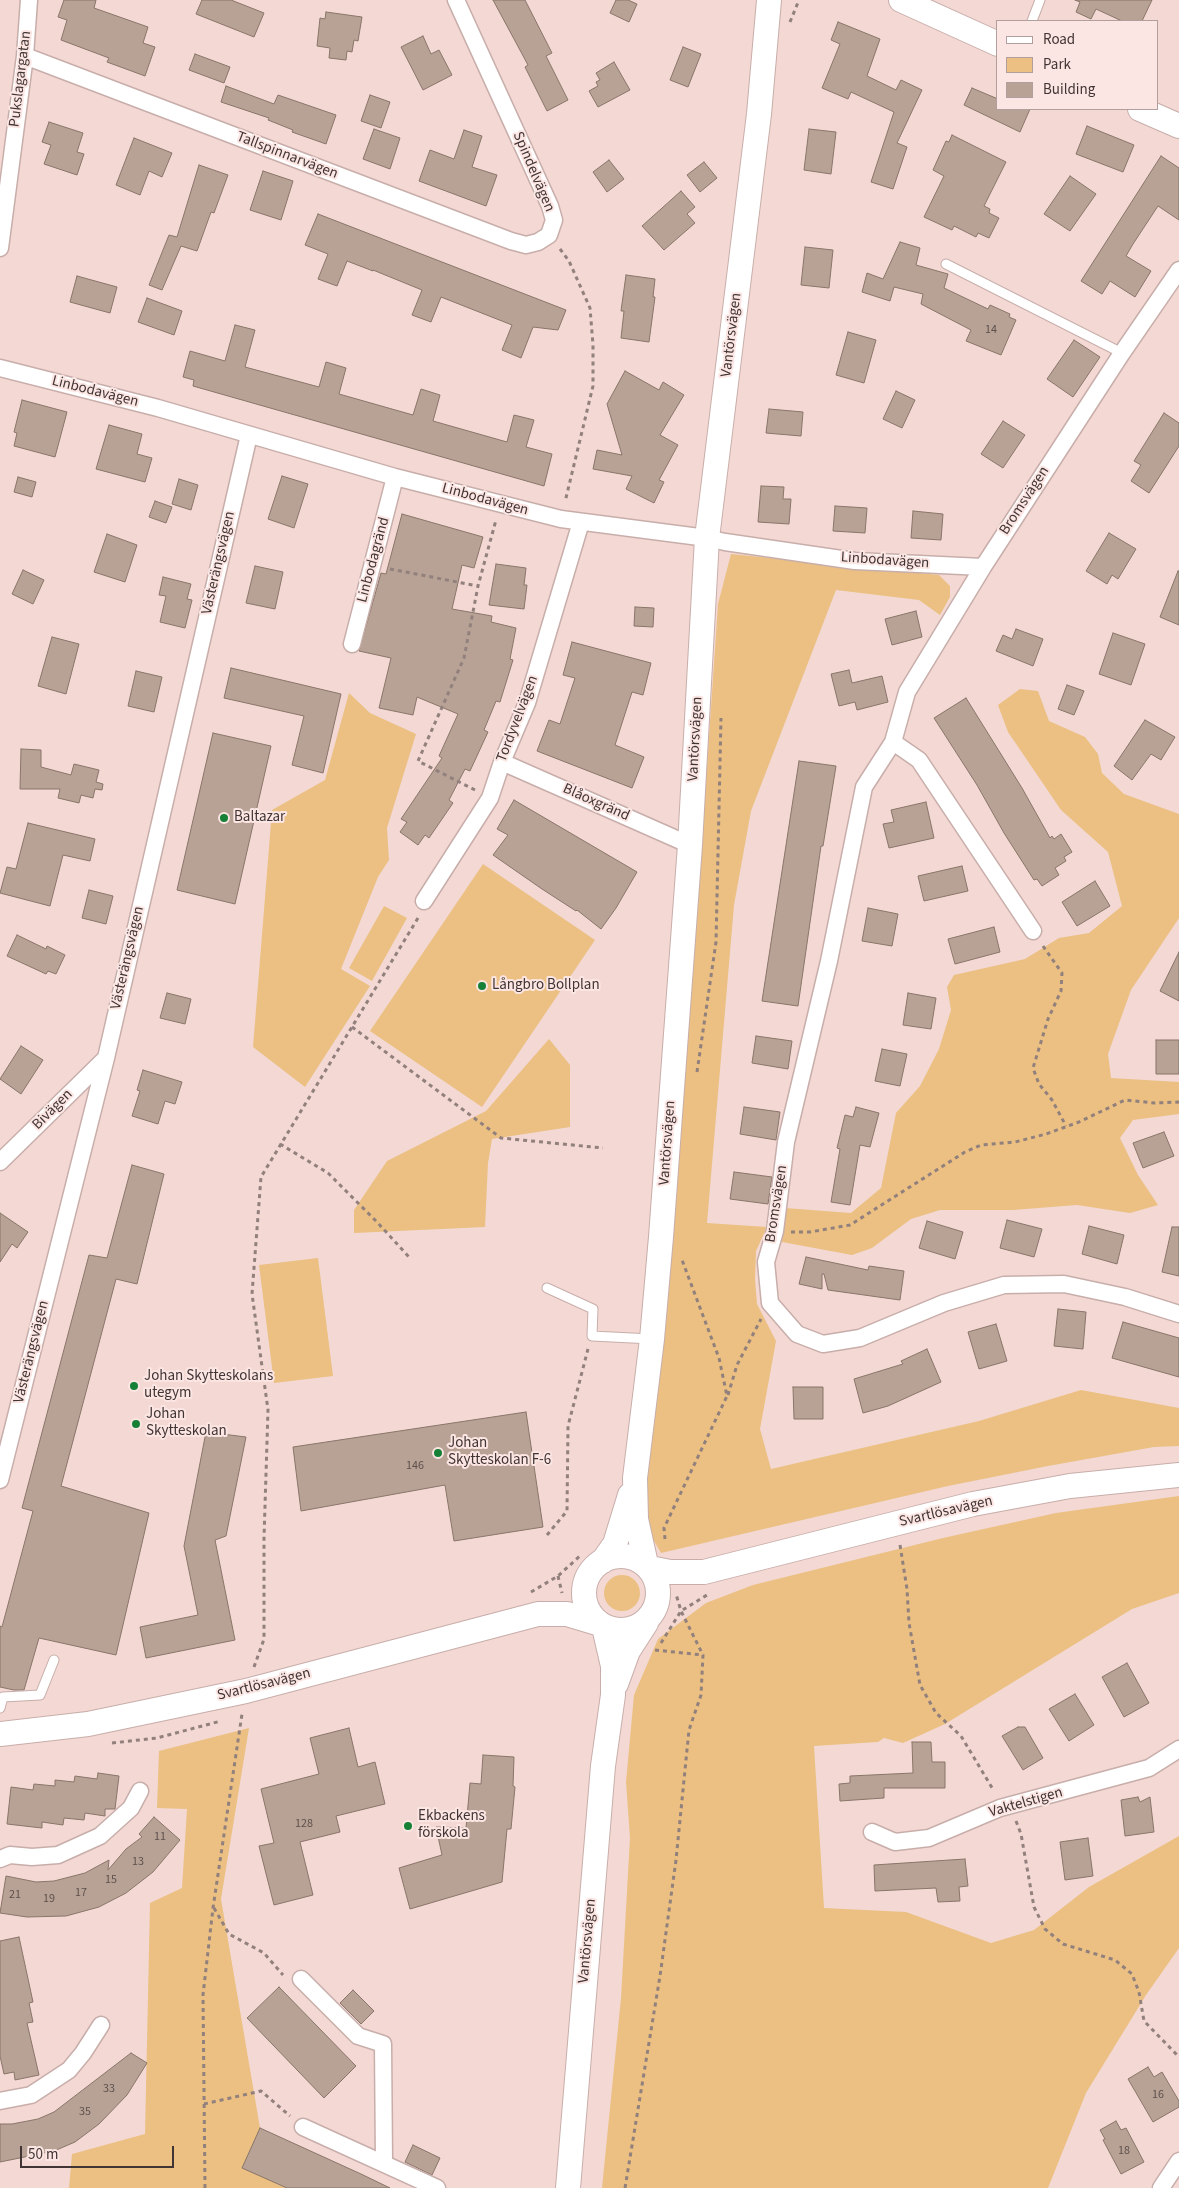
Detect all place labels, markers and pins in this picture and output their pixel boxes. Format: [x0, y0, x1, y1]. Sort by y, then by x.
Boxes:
place label: Baltazar [234, 809, 285, 827]
marker: Baltazar [218, 812, 230, 824]
place label: Långbro Bollplan [492, 977, 600, 995]
marker: Långbro Bollplan [476, 980, 488, 992]
place label: Johan Skytteskolans utegym [144, 1368, 273, 1403]
marker: Johan Skytteskolans utegym [128, 1380, 140, 1392]
place label: Johan Skytteskolan [146, 1406, 227, 1441]
marker: Johan Skytteskolan [130, 1418, 142, 1430]
place label: Johan Skytteskolan F-6 [448, 1435, 551, 1470]
marker: Johan Skytteskolan F-6 [432, 1447, 444, 1459]
place label: Ekbackens förskola [418, 1808, 485, 1843]
marker: Ekbackens förskola [402, 1820, 414, 1832]

